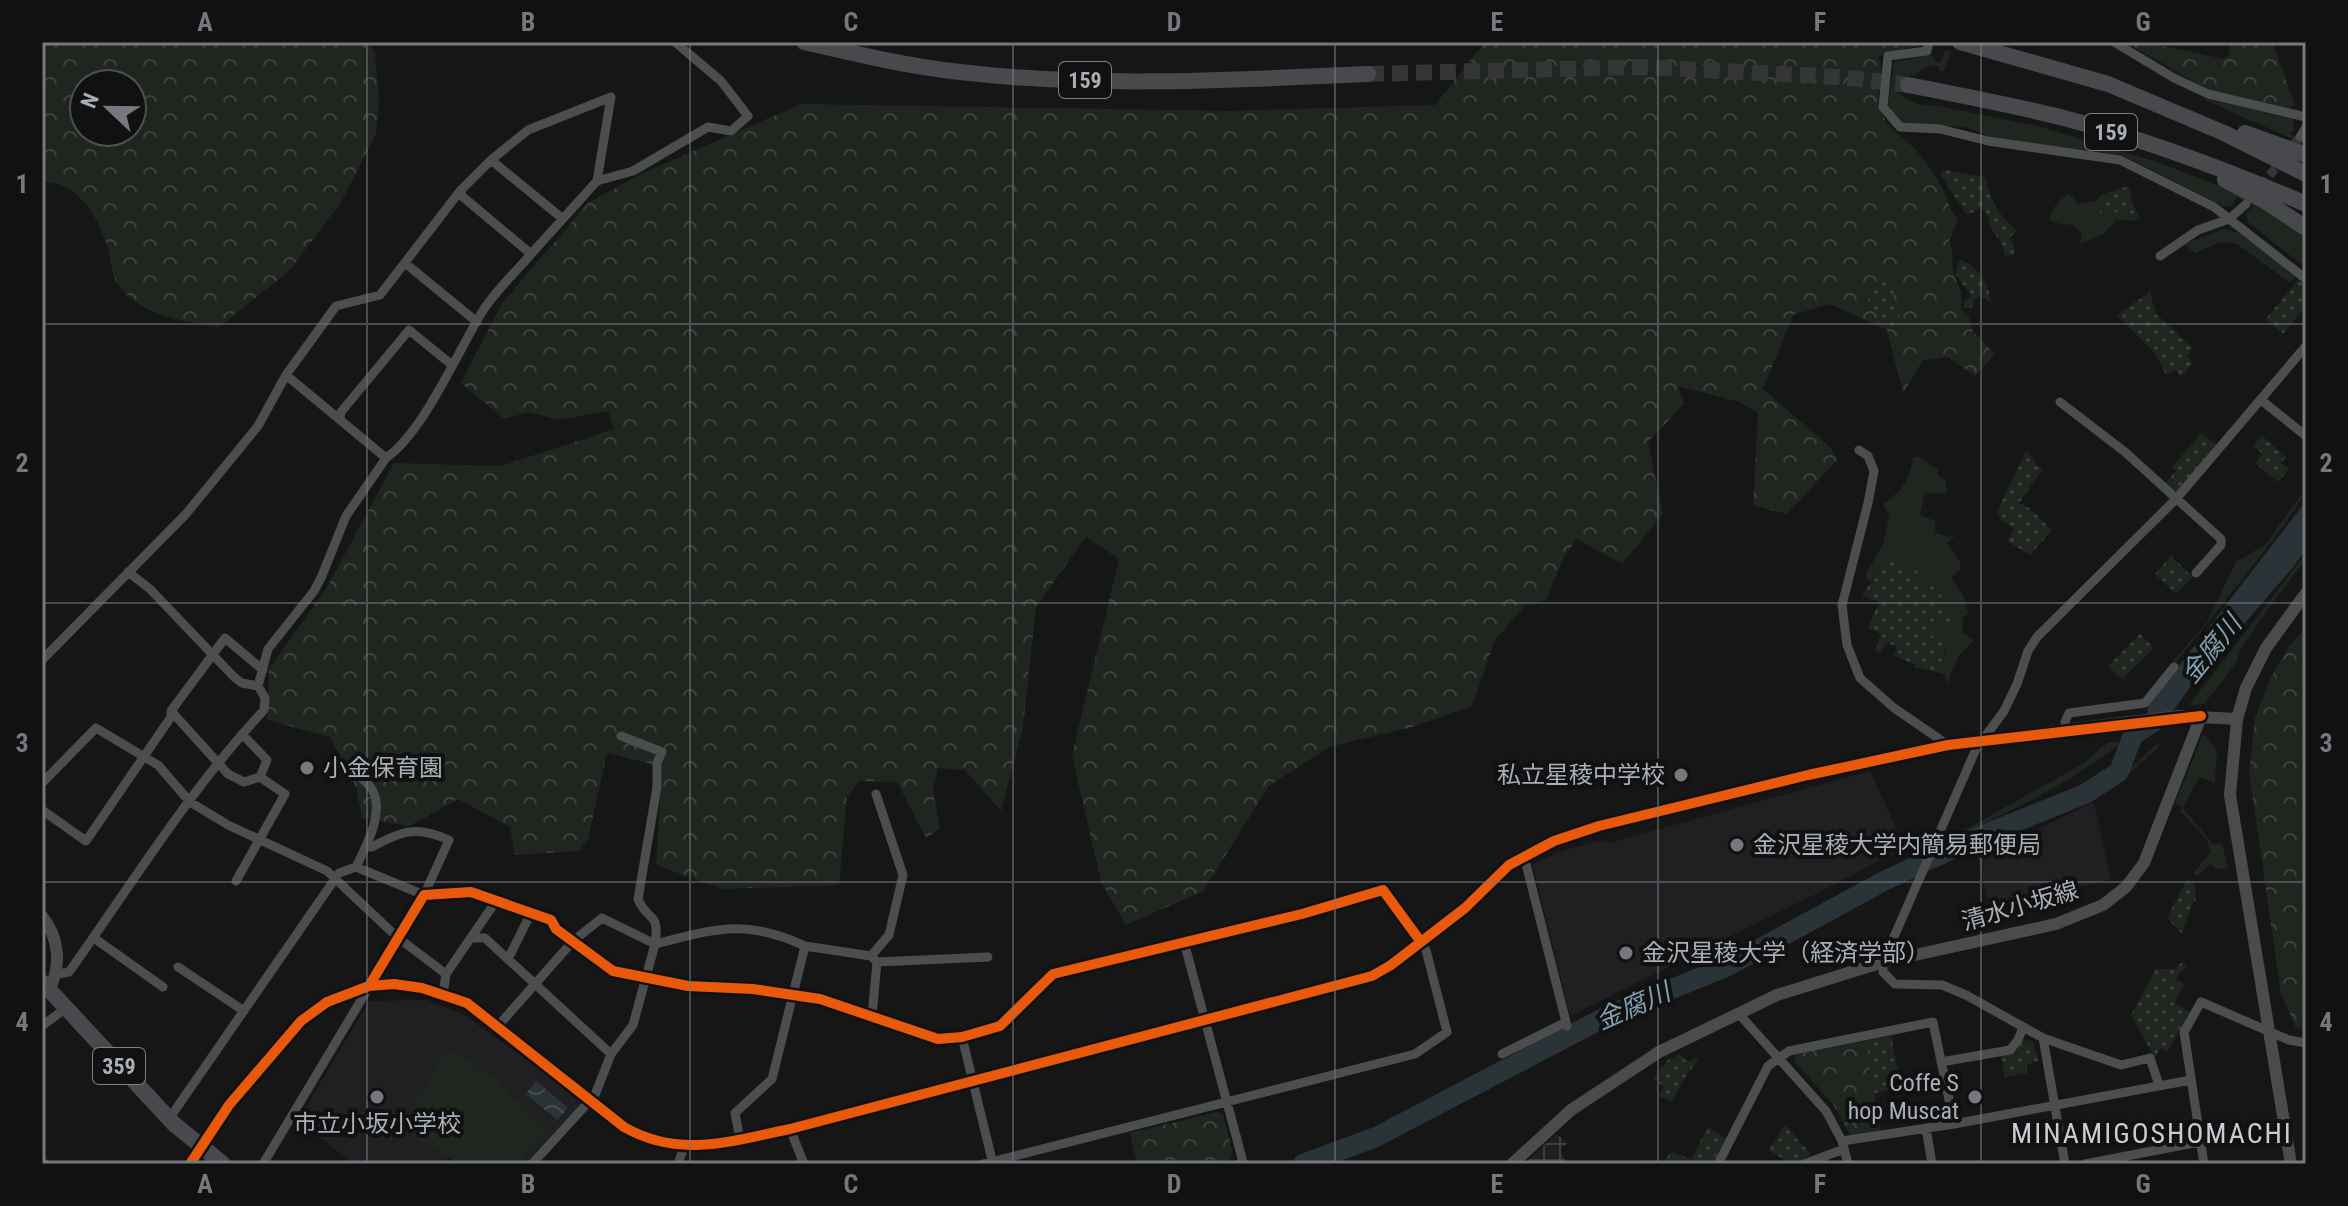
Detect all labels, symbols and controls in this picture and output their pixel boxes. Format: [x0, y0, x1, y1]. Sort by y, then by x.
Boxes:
text: A [197, 7, 213, 37]
text: B [521, 7, 535, 37]
text: C [844, 7, 859, 37]
text: D [1167, 7, 1181, 37]
text: E [1491, 7, 1504, 37]
text: F [1814, 7, 1826, 37]
text: G [2135, 7, 2151, 37]
road number: 159 [1059, 62, 1111, 98]
north arrow [68, 68, 148, 148]
text: N [76, 90, 104, 112]
road number: 159 [2085, 114, 2137, 150]
text: 1 [15, 169, 29, 199]
text: 1 [2319, 169, 2333, 199]
text: 2 [15, 448, 29, 478]
text: 2 [2319, 448, 2333, 478]
water label: 金腐川 [2175, 607, 2249, 689]
text: 3 [15, 728, 29, 758]
text: 3 [2319, 728, 2333, 758]
place label: 小金保育園 [323, 754, 443, 782]
marker: 小金保育園 [298, 759, 316, 777]
place label: 私立星稜中学校 [1497, 761, 1665, 789]
marker: 私立星稜中学校 [1672, 766, 1690, 784]
place label: 金沢星稜大学内簡易郵便局 [1753, 831, 2041, 859]
marker: 金沢星稜大学内簡易郵便局 [1728, 836, 1746, 854]
street label: 清水小坂線 [1958, 876, 2082, 936]
place label: 金沢星稜大学（経済学部） [1642, 939, 1930, 967]
marker: 金沢星稜大学（経済学部） [1617, 944, 1635, 962]
water label: 金腐川 [1591, 975, 1677, 1036]
text: 4 [15, 1007, 29, 1037]
text: 4 [2319, 1007, 2333, 1037]
road number: 359 [93, 1048, 145, 1084]
place label: Coffe S hop Muscat [1848, 1069, 1959, 1125]
marker: 市立小坂小学校 [368, 1088, 386, 1106]
marker: Coffe S hop Muscat [1966, 1088, 1984, 1106]
place label: 市立小坂小学校 [293, 1110, 461, 1138]
district label: MINAMIGOSHOMACHI [2011, 1117, 2293, 1150]
text: A [197, 1169, 213, 1199]
text: B [521, 1169, 535, 1199]
text: C [844, 1169, 859, 1199]
text: D [1167, 1169, 1181, 1199]
text: E [1491, 1169, 1504, 1199]
text: F [1814, 1169, 1826, 1199]
text: G [2135, 1169, 2151, 1199]

